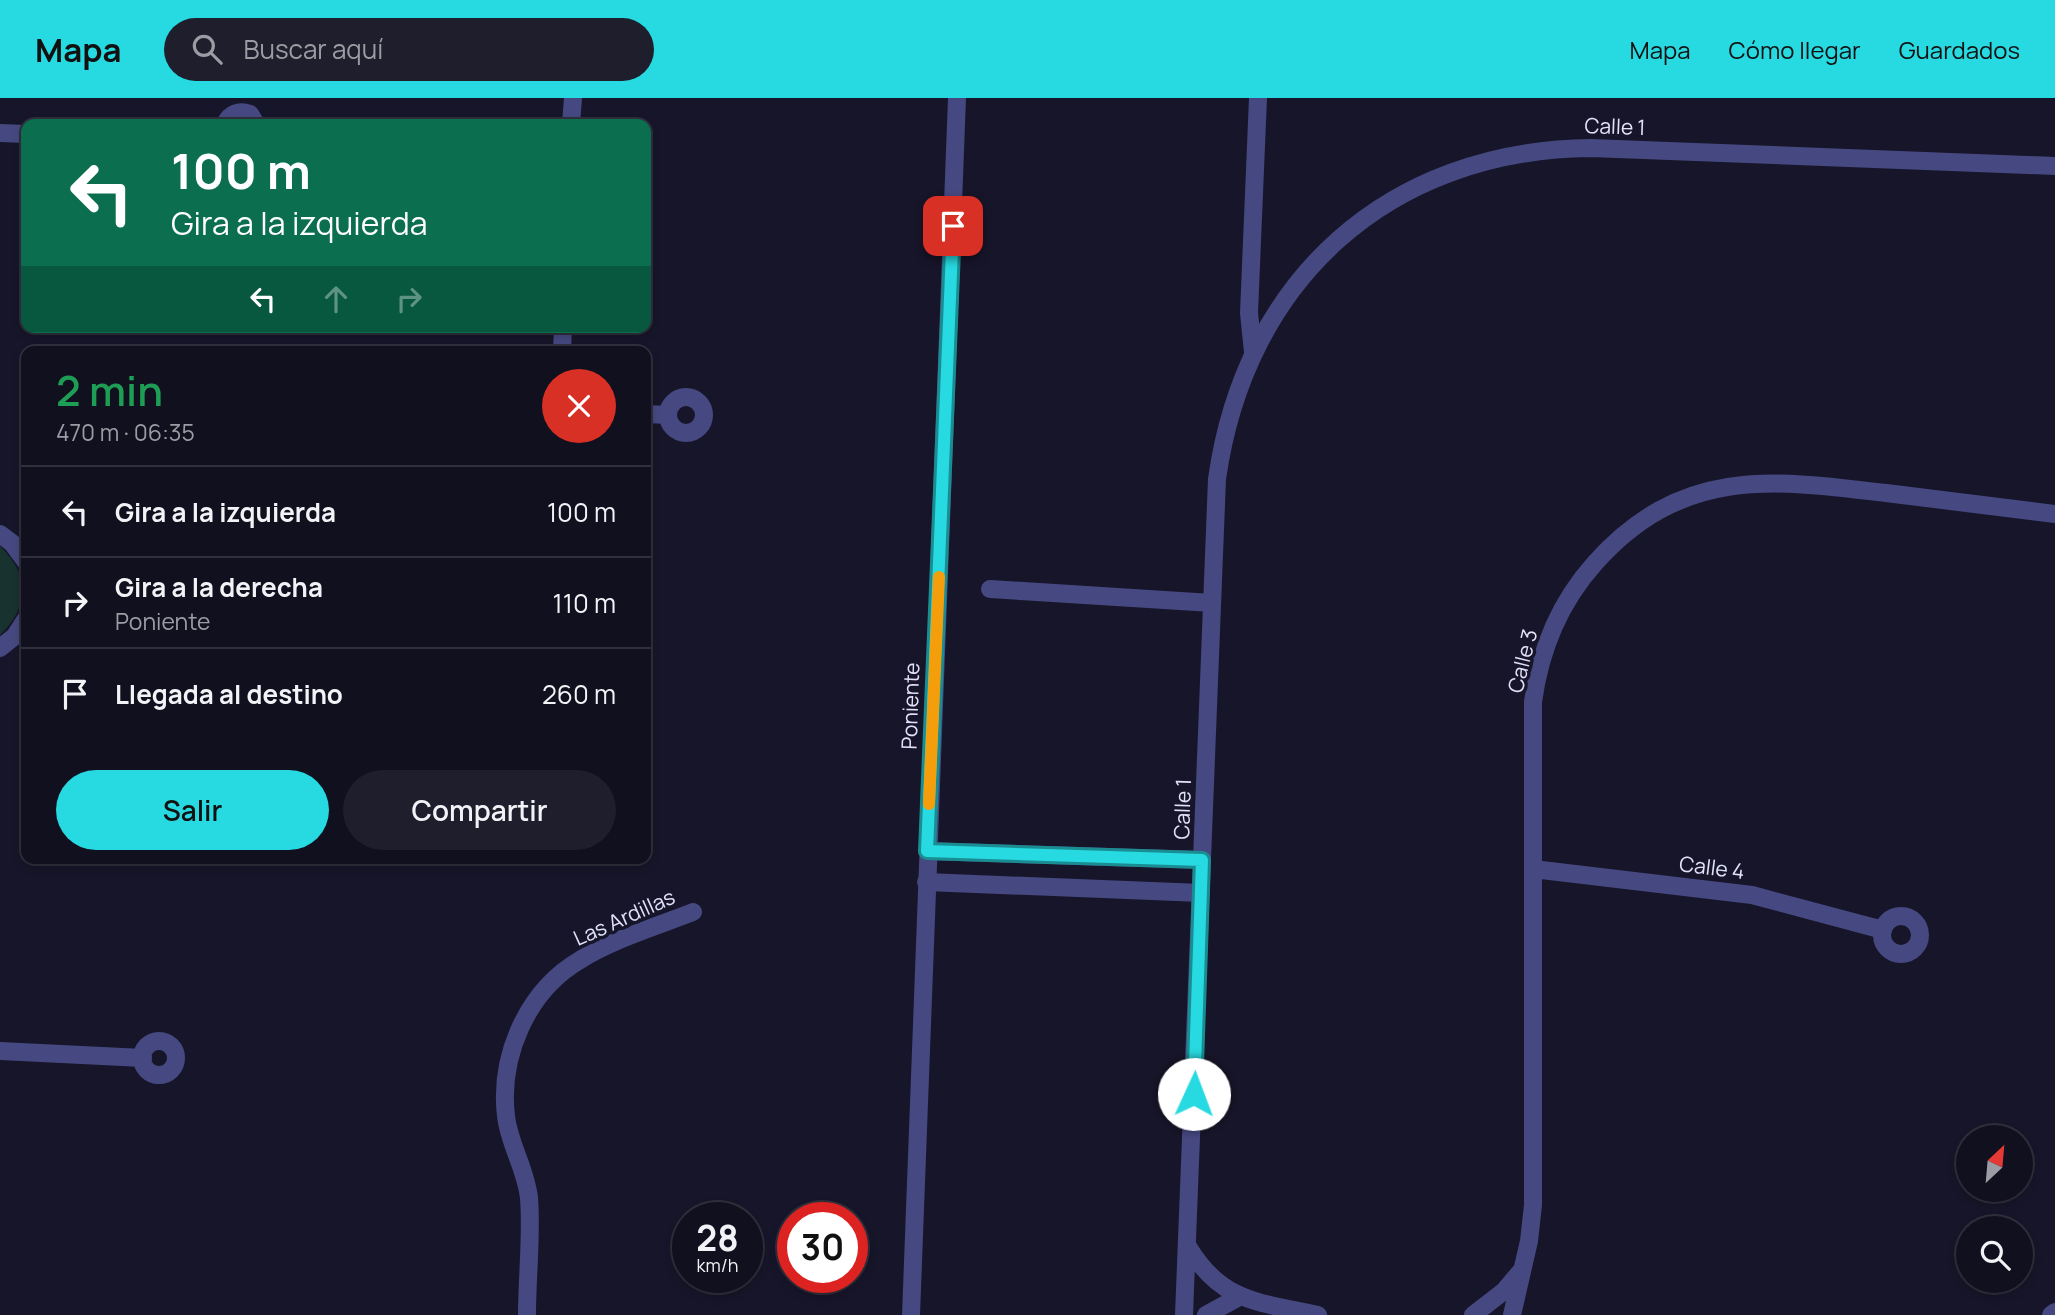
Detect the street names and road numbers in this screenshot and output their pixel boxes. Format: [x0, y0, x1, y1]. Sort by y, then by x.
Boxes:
street label: Calle 1 [1584, 111, 1646, 141]
street label: Calle 3 [1501, 626, 1543, 696]
street label: Poniente [894, 662, 926, 750]
street label: Calle 1 [1167, 778, 1197, 840]
street label: Calle 4 [1678, 849, 1746, 885]
street label: Las Ardillas [569, 882, 679, 952]

